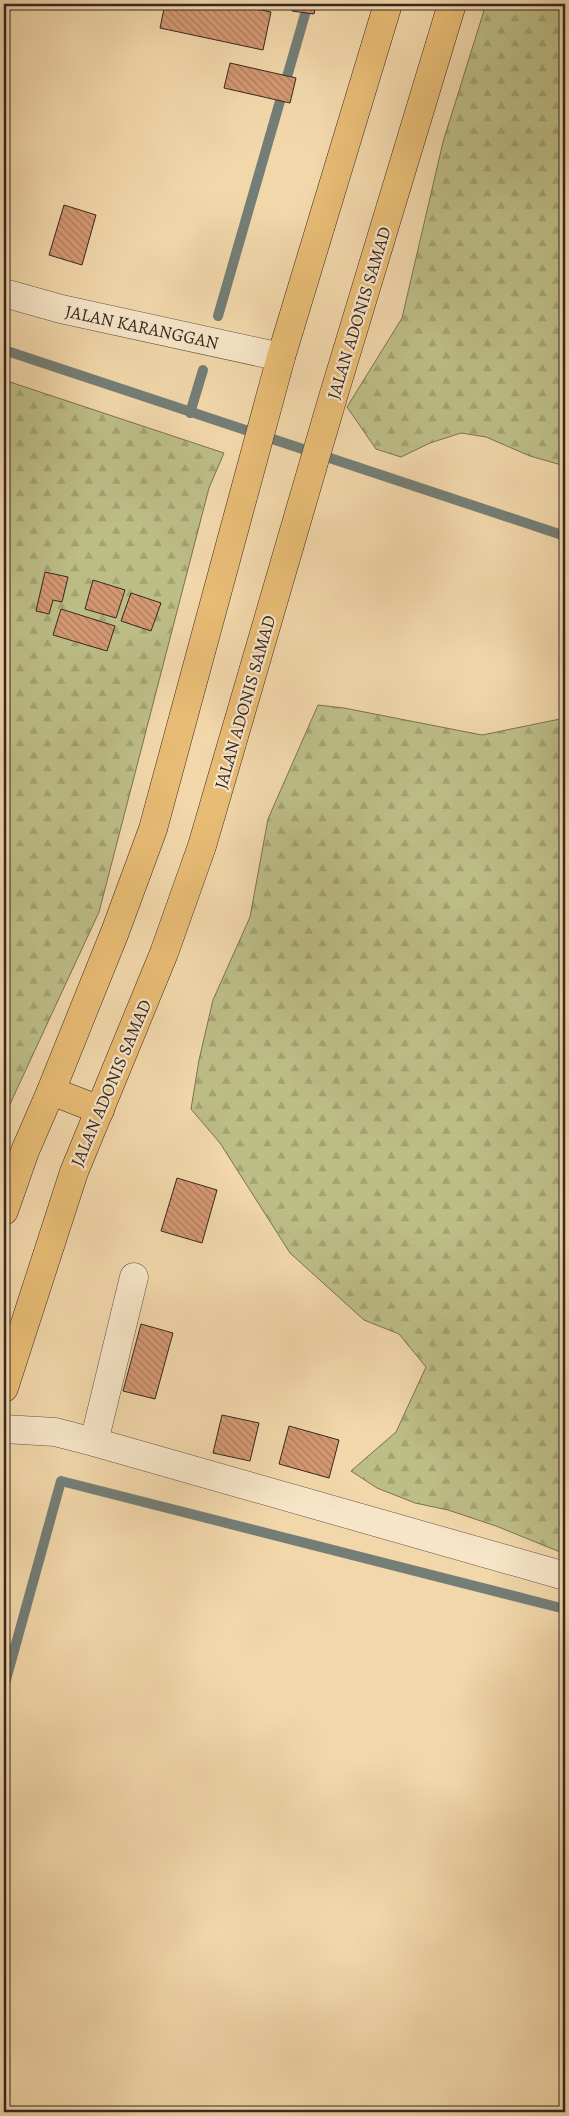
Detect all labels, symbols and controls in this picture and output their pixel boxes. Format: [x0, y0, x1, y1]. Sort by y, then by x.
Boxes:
street label: JALAN ADONIS SAMAD [321, 224, 397, 402]
street label: JALAN KARANGGAN [63, 299, 221, 355]
street label: JALAN ADONIS SAMAD [209, 612, 281, 792]
street label: JALAN ADONIS SAMAD [65, 996, 157, 1170]

